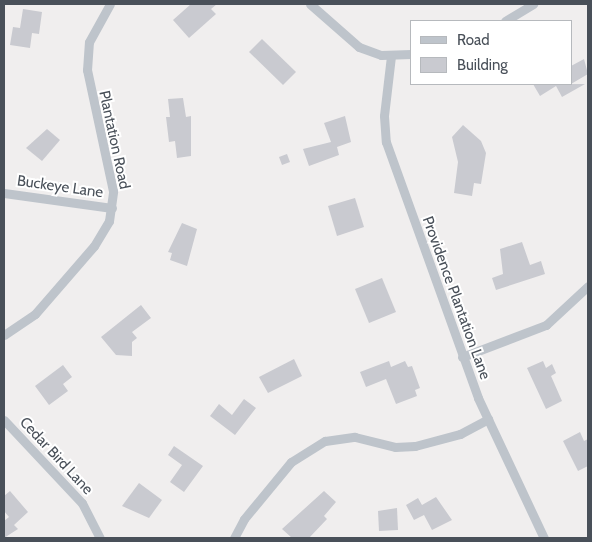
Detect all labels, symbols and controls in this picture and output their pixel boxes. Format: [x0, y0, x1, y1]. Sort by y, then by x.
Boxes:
legend [410, 20, 572, 85]
text: Road [457, 31, 490, 49]
text: Building [457, 56, 508, 74]
street label: Plantation Road [95, 89, 133, 191]
street label: Buckeye Lane [16, 172, 104, 202]
street label: Providence Plantation Lane [418, 214, 494, 382]
street label: Cedar Bird Lane [16, 414, 96, 498]

